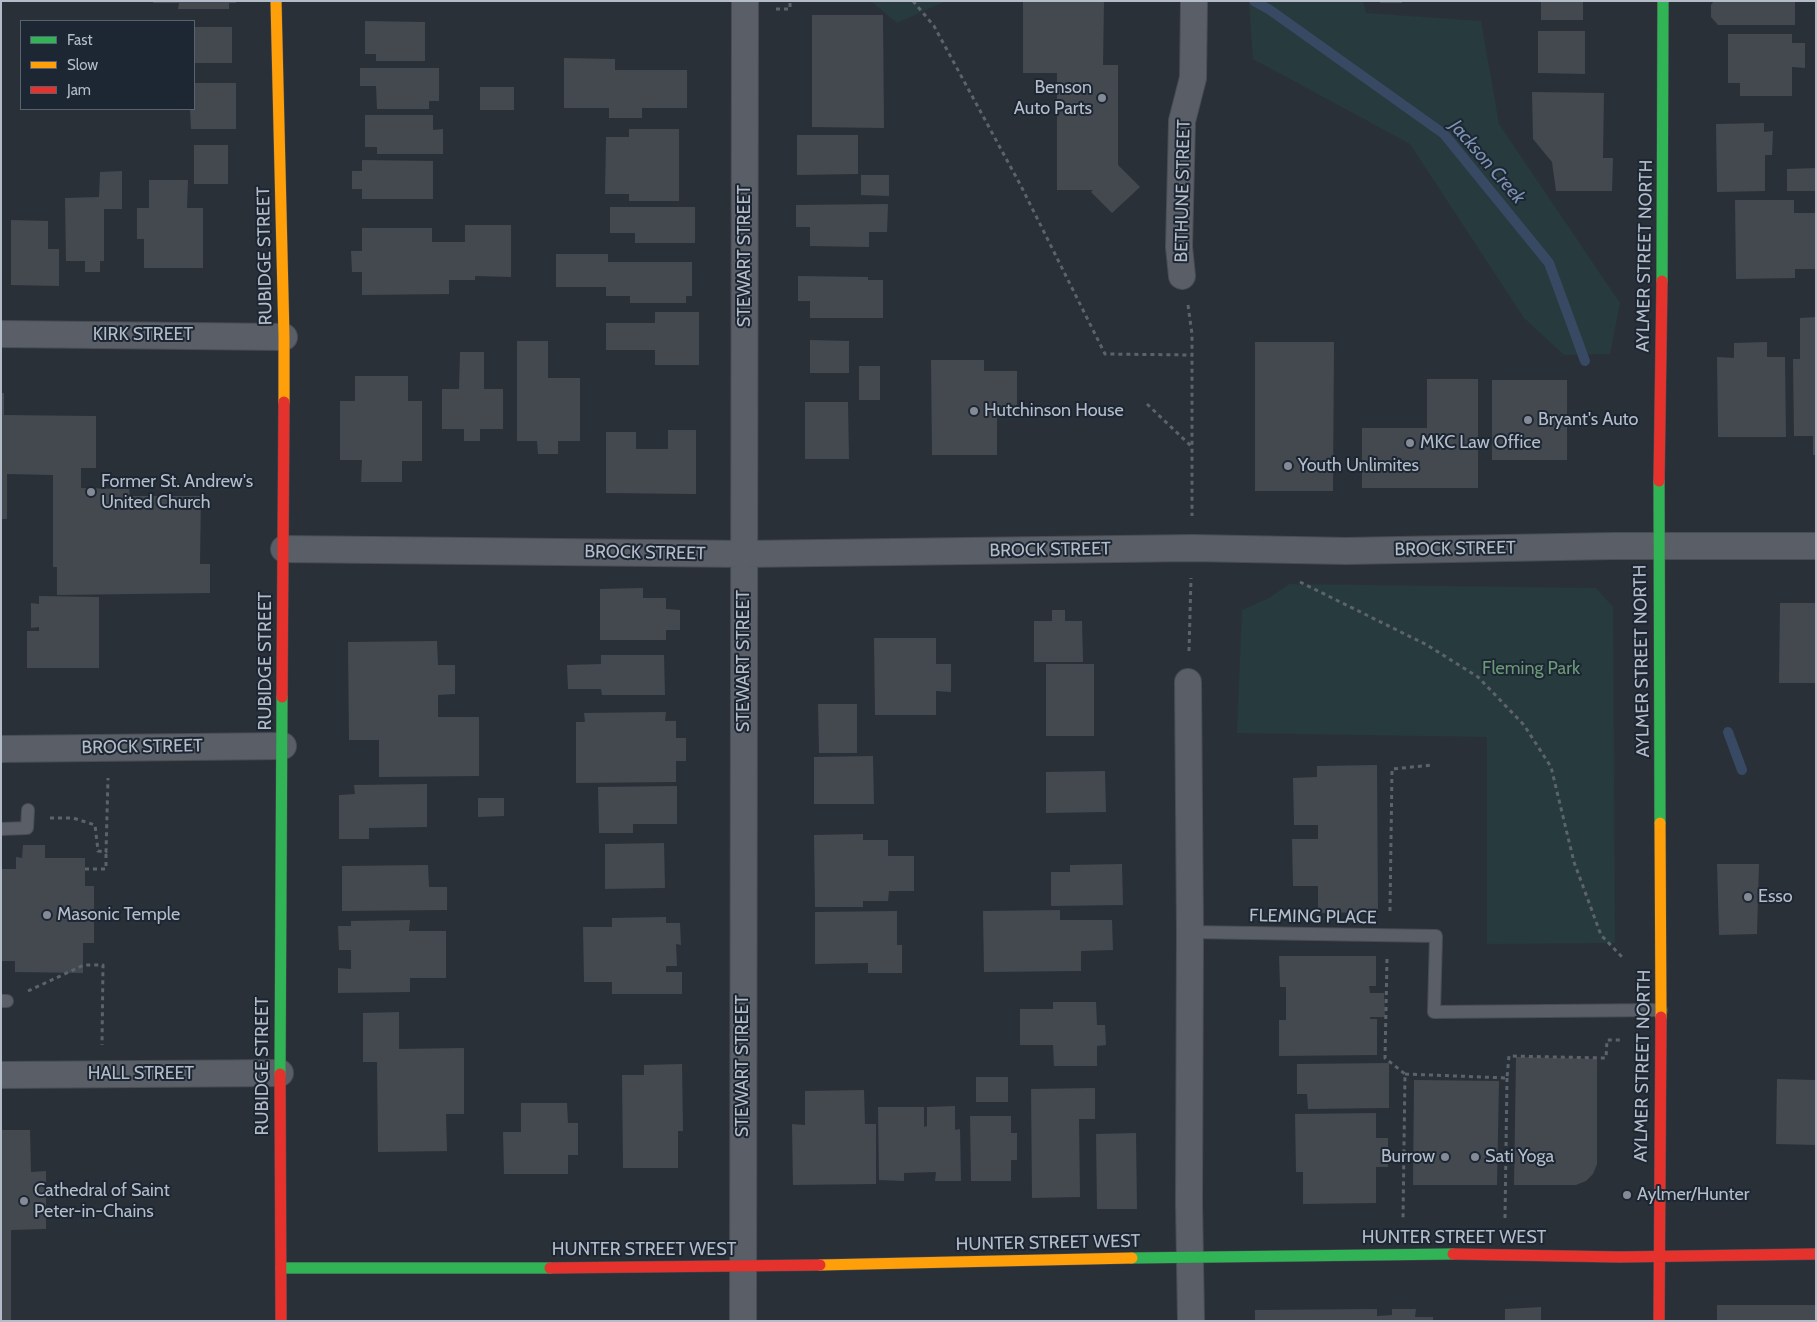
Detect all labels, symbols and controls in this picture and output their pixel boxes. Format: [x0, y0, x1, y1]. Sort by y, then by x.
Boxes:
legend [20, 20, 195, 110]
text: Fast [67, 31, 92, 49]
text: Slow [67, 56, 98, 74]
place label: Benson Auto Parts [1014, 77, 1092, 120]
text: Jam [67, 81, 91, 99]
marker: Benson Auto Parts [1096, 92, 1108, 104]
water label: Jackson Creek [1444, 115, 1530, 209]
street label: BETHUNE STREET [1171, 119, 1195, 263]
street label: AYLMER STREET NORTH [1633, 160, 1657, 352]
street label: STEWART STREET [734, 185, 756, 327]
street label: RUBIDGE STREET [253, 186, 277, 326]
street label: KIRK STREET [93, 324, 193, 346]
place label: Hutchinson House [984, 400, 1124, 422]
marker: Hutchinson House [968, 405, 980, 417]
place label: Bryant's Auto [1538, 409, 1639, 431]
marker: Bryant's Auto [1522, 414, 1534, 426]
place label: MKC Law Office [1420, 432, 1541, 454]
marker: MKC Law Office [1404, 437, 1416, 449]
place label: Youth Unlimites [1298, 455, 1419, 477]
marker: Youth Unlimites [1282, 460, 1294, 472]
place label: Former St. Andrew's United Church [101, 471, 253, 514]
marker: Former St. Andrew's United Church [85, 486, 97, 498]
street label: BROCK STREET [1394, 537, 1516, 561]
street label: BROCK STREET [989, 538, 1111, 562]
street label: BROCK STREET [584, 541, 706, 565]
street label: AYLMER STREET NORTH [1630, 565, 1654, 757]
street label: STEWART STREET [733, 590, 755, 732]
street label: RUBIDGE STREET [255, 592, 277, 730]
park label: Fleming Park [1482, 658, 1580, 680]
street label: BROCK STREET [81, 735, 203, 759]
place label: Esso [1758, 886, 1793, 908]
marker: Esso [1742, 891, 1754, 903]
place label: Masonic Temple [57, 904, 180, 926]
street label: FLEMING PLACE [1249, 905, 1377, 929]
marker: Masonic Temple [41, 909, 53, 921]
street label: AYLMER STREET NORTH [1631, 970, 1655, 1162]
street label: STEWART STREET [732, 995, 754, 1137]
street label: RUBIDGE STREET [252, 997, 274, 1135]
street label: HALL STREET [88, 1063, 194, 1085]
place label: Burrow [1381, 1146, 1435, 1168]
place label: Sati Yoga [1485, 1146, 1554, 1168]
marker: Burrow [1439, 1151, 1451, 1163]
marker: Sati Yoga [1469, 1151, 1481, 1163]
place label: Cathedral of Saint Peter-in-Chains [34, 1180, 170, 1222]
place label: Aylmer/Hunter [1637, 1184, 1749, 1206]
marker: Aylmer/Hunter [1621, 1189, 1633, 1201]
marker: Cathedral of Saint Peter-in-Chains [18, 1195, 30, 1207]
street label: HUNTER STREET WEST [1362, 1227, 1546, 1249]
street label: HUNTER STREET WEST [956, 1231, 1140, 1255]
street label: HUNTER STREET WEST [552, 1239, 736, 1261]

